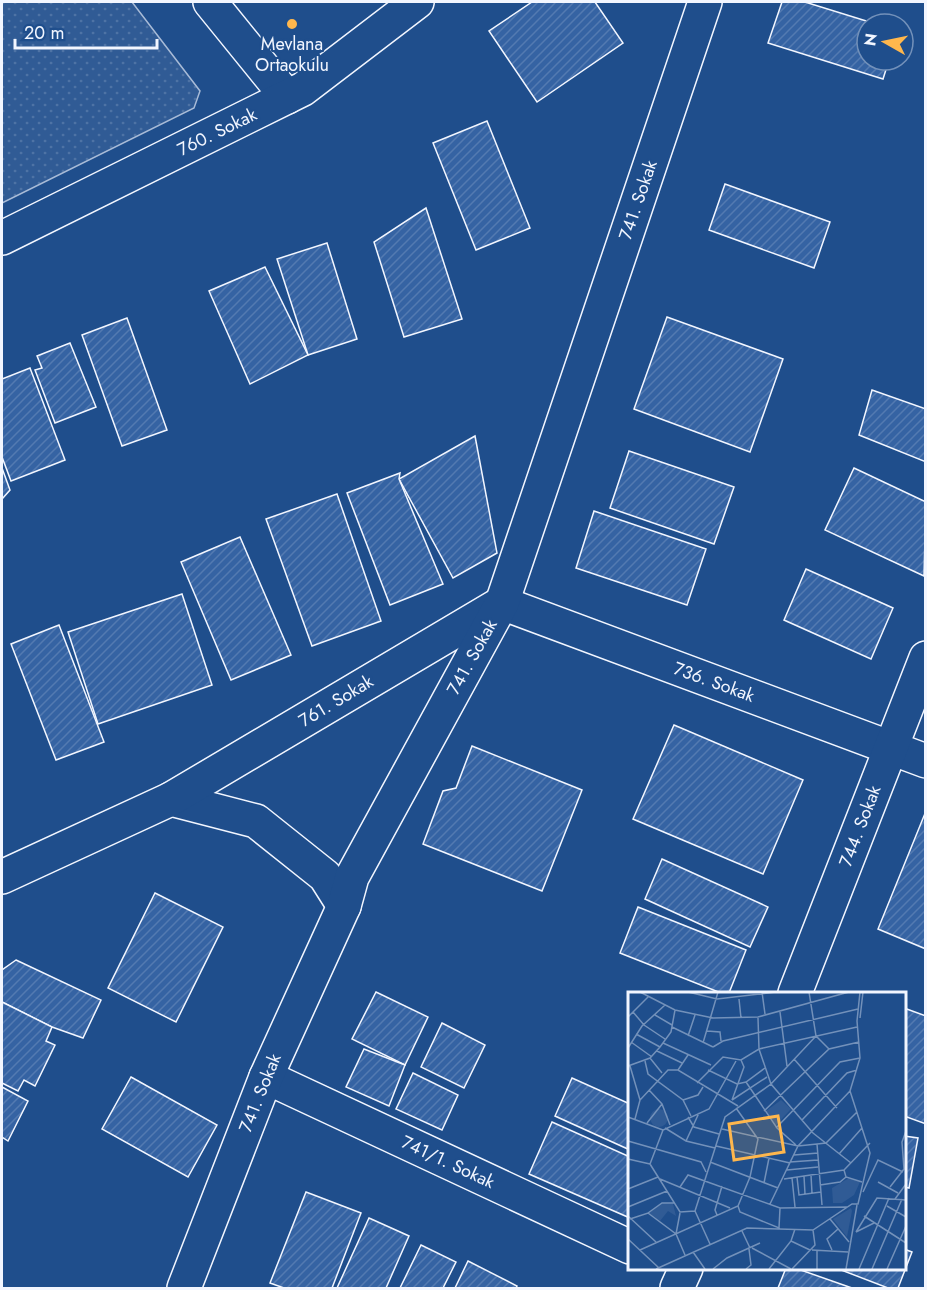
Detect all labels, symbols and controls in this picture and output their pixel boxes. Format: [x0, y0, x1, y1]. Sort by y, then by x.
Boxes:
scale bar [15, 12, 158, 50]
north arrow [855, 12, 915, 72]
marker: Mevlana Ortaokulu [285, 17, 299, 31]
text: 20 m [24, 20, 64, 46]
place label: Mevlana Ortaokulu [255, 31, 329, 78]
text: N [858, 32, 883, 48]
street label: 760. Sokak [173, 102, 261, 162]
street label: 741. Sokak [612, 156, 664, 243]
street label: 741. Sokak [440, 614, 504, 700]
street label: 736. Sokak [670, 655, 758, 709]
street label: 761. Sokak [294, 668, 378, 733]
street label: 744. Sokak [833, 781, 887, 871]
inset map [628, 992, 906, 1269]
street label: 741. Sokak [232, 1050, 288, 1136]
street label: 741/1. Sokak [397, 1129, 499, 1195]

